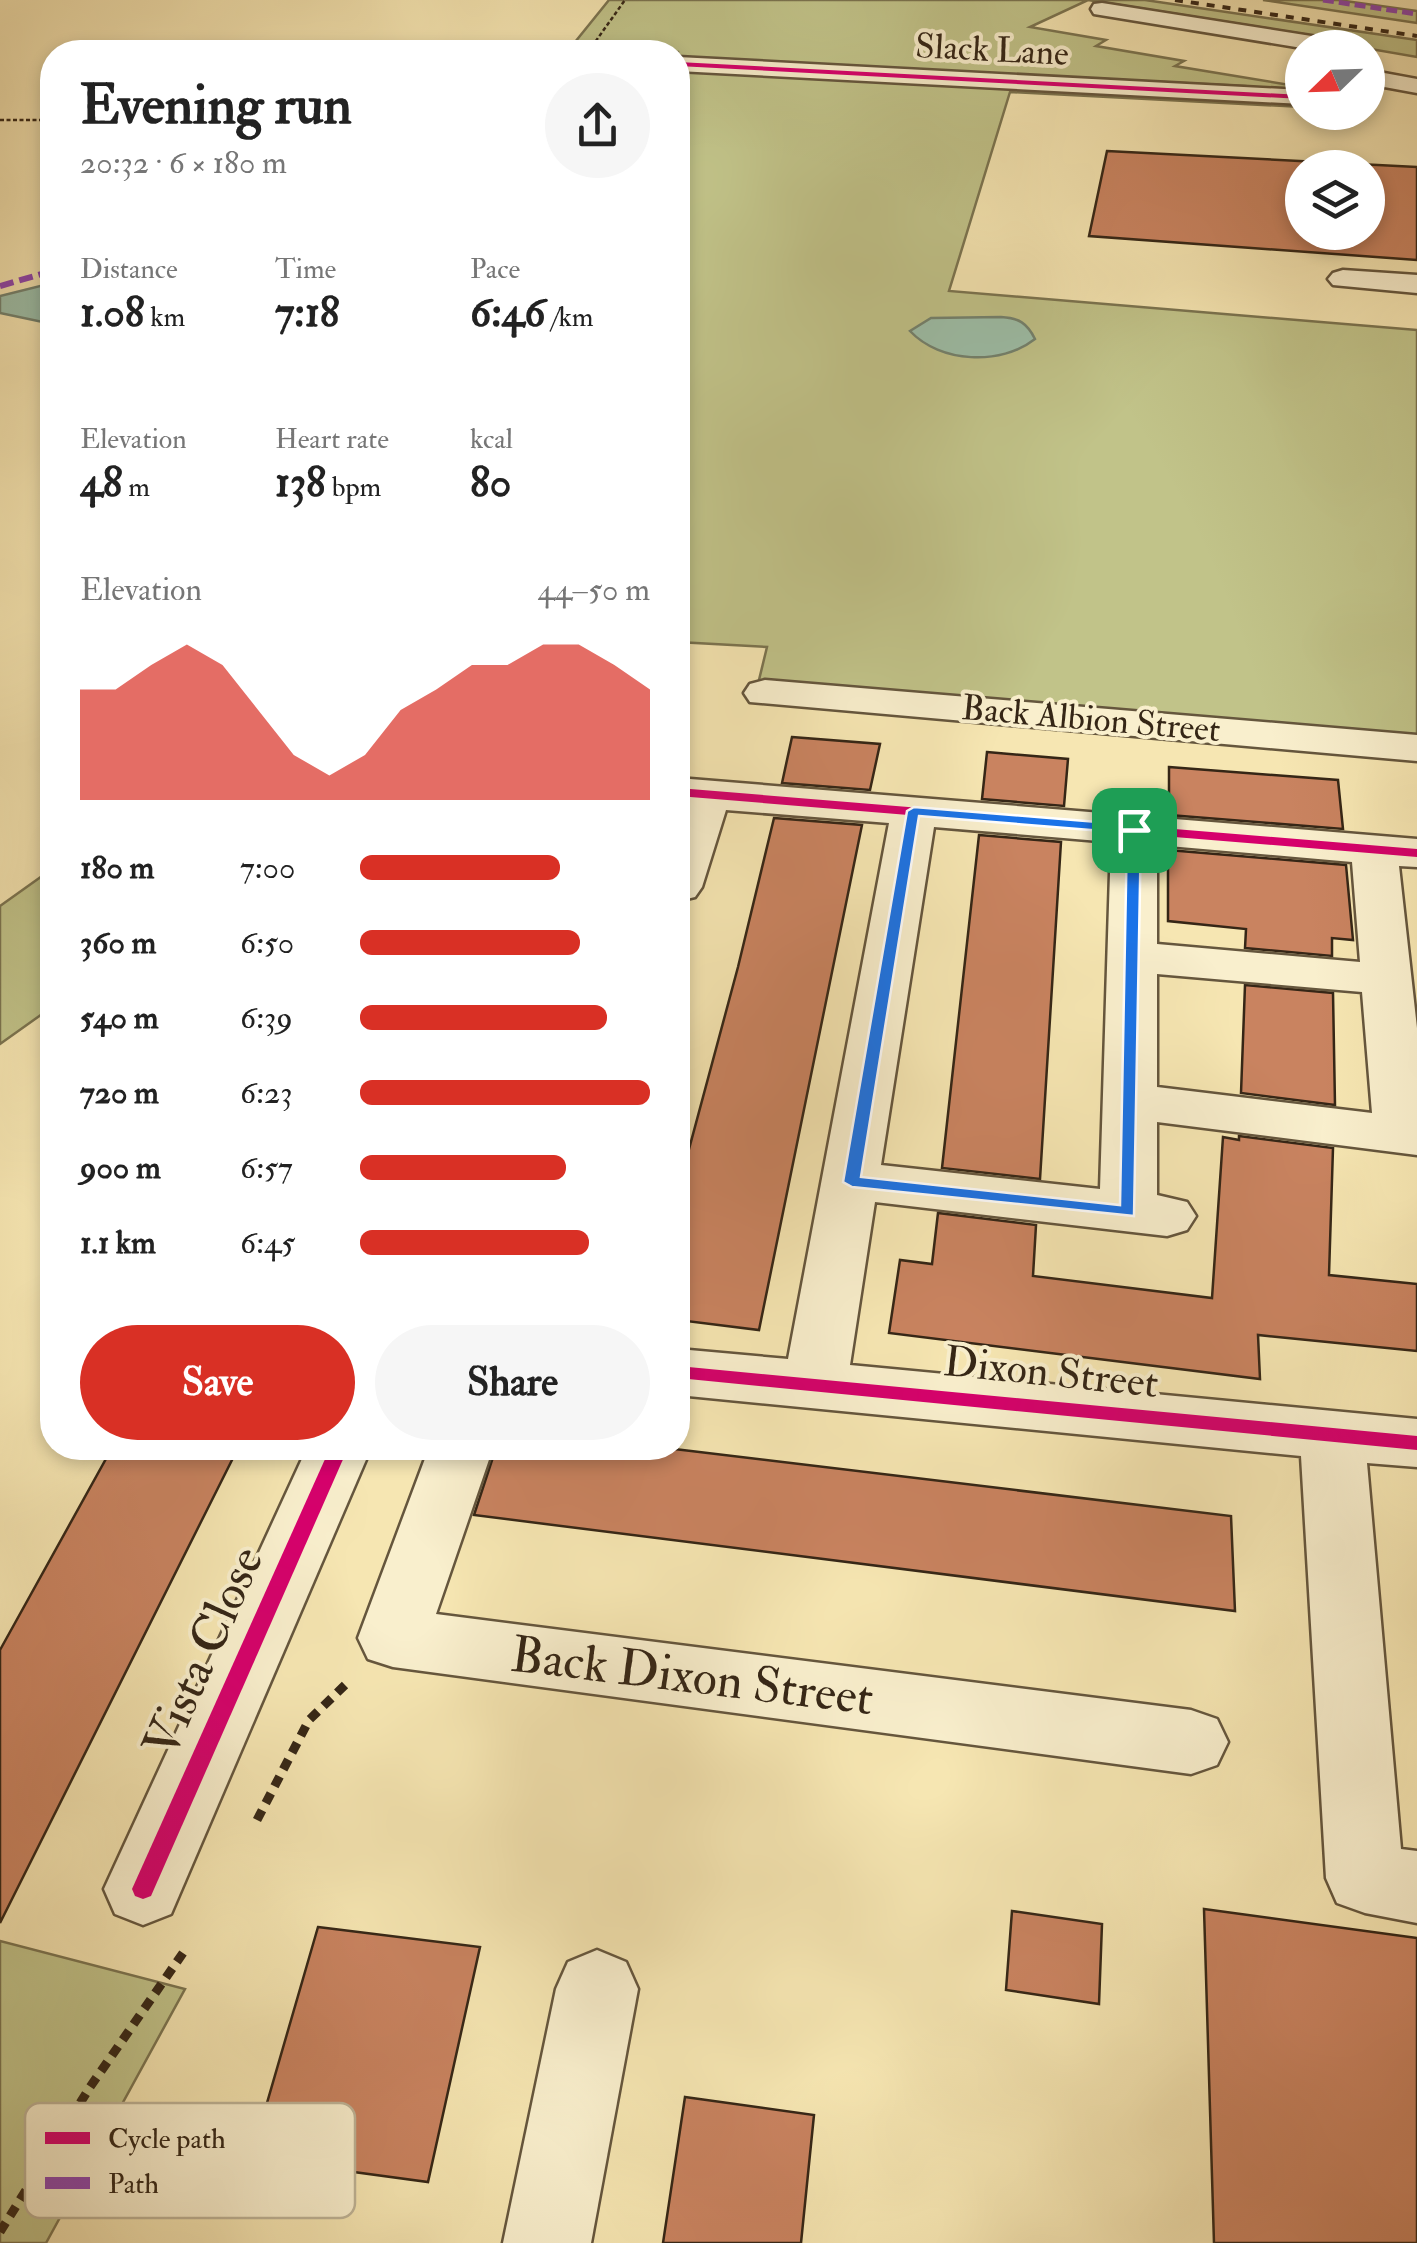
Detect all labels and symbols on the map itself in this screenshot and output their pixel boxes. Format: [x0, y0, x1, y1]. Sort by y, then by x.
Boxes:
street label: Slack Lane [914, 24, 1070, 76]
north arrow [1285, 30, 1385, 130]
street label: Back Albion Street [960, 686, 1222, 752]
pin [1092, 788, 1177, 873]
street label: Dixon Street [941, 1336, 1161, 1410]
street label: Vista Close [130, 1537, 278, 1767]
street label: Back Dixon Street [507, 1624, 877, 1730]
legend [25, 2103, 355, 2218]
text: Cycle path [108, 2122, 226, 2157]
text: Path [108, 2167, 159, 2202]

